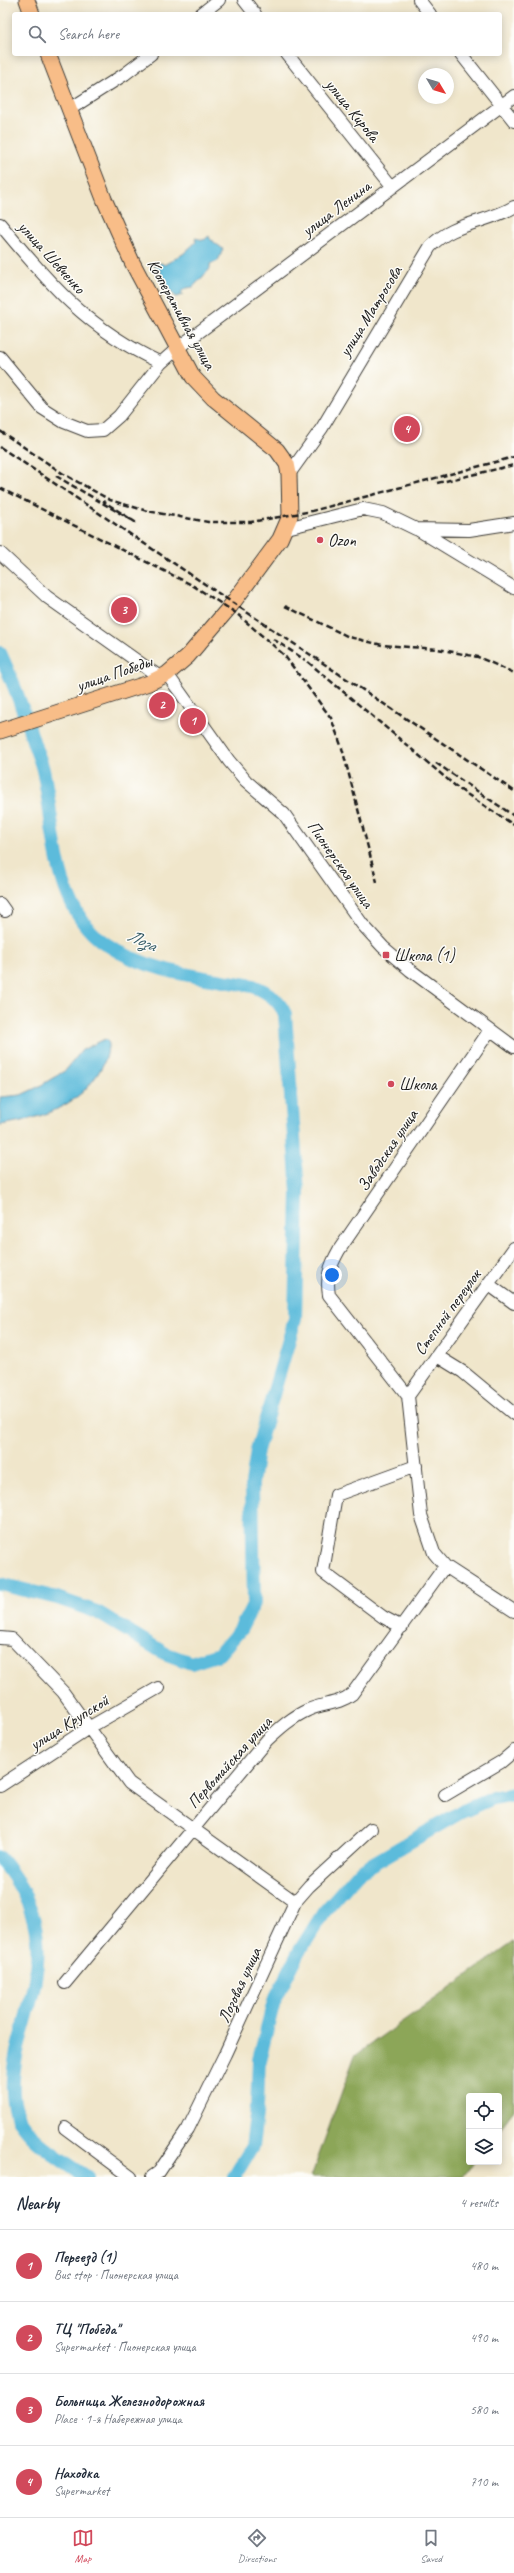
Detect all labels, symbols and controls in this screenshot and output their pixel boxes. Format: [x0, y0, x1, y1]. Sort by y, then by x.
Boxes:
search box [12, 12, 502, 56]
icon: search [26, 23, 48, 45]
text: Search here [58, 25, 119, 44]
north arrow [418, 68, 454, 104]
street label: улица Кирова [320, 74, 386, 148]
street label: улица Ленина [297, 174, 377, 242]
street label: улица Шевченко [13, 216, 90, 299]
street label: Кооперативная улица [143, 255, 221, 375]
street label: улица Матросова [334, 261, 407, 361]
pin: 4 [394, 414, 420, 444]
place label: Ozon [328, 530, 356, 551]
marker: Ozon [315, 535, 325, 545]
pin: 3 [111, 595, 137, 625]
street label: улица Победы [73, 650, 157, 697]
pin: 2 [149, 690, 175, 720]
pin: 1 [180, 706, 206, 736]
street label: Пионерская улица [303, 817, 379, 913]
water label: Лоза [124, 924, 161, 958]
place label: Школа (1) [394, 945, 456, 966]
marker: Школа (1) [381, 950, 391, 960]
place label: Школа [399, 1074, 438, 1095]
marker: Школа [386, 1079, 396, 1089]
street label: Заводская улица [352, 1104, 423, 1195]
street label: Степной переулок [409, 1264, 487, 1359]
your location [322, 1265, 342, 1285]
street label: улица Крупской [25, 1689, 113, 1755]
street label: Первомайская улица [183, 1711, 277, 1813]
street label: Лозовая улица [213, 1943, 268, 2027]
map controls [466, 2093, 502, 2165]
button: locate [466, 2093, 502, 2129]
button: layers [466, 2129, 502, 2165]
text: Nearby [16, 2193, 59, 2214]
text: 4 results [460, 2195, 498, 2211]
text: Переезд (1) [54, 2248, 116, 2267]
text: 1 [26, 2258, 32, 2274]
text: 480 m [470, 2258, 498, 2274]
text: Bus stop · Пионерская улица [54, 2267, 178, 2283]
text: ТЦ "Победа" [54, 2320, 120, 2339]
text: 2 [26, 2330, 32, 2346]
text: 490 m [470, 2330, 498, 2346]
text: Supermarket · Пионерская улица [54, 2339, 196, 2355]
text: Больница Железнодорожная [54, 2392, 204, 2411]
text: 3 [26, 2402, 32, 2418]
text: 580 m [470, 2402, 498, 2418]
text: Place · 1-я Набережная улица [54, 2411, 182, 2427]
text: Находка [54, 2464, 99, 2483]
text: 4 [26, 2474, 32, 2490]
text: 710 m [470, 2474, 498, 2490]
text: Supermarket [54, 2483, 109, 2499]
tab: Map [72, 2527, 94, 2565]
tab: Directions [238, 2527, 276, 2565]
tab: Saved [420, 2527, 442, 2565]

